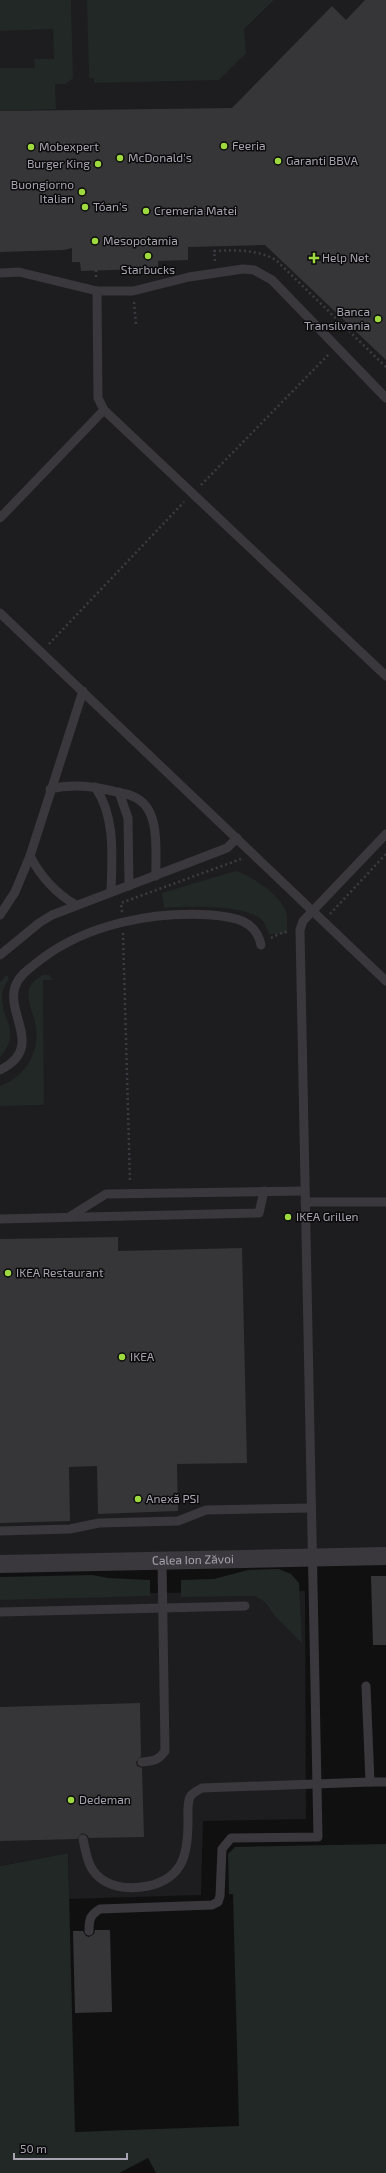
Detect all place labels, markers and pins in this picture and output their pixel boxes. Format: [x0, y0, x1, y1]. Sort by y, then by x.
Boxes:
place label: Feeria [232, 138, 266, 152]
place label: Mobexpert [39, 139, 99, 153]
marker: Feeria [219, 141, 229, 151]
marker: Mobexpert [26, 142, 36, 152]
place label: McDonald's [128, 150, 192, 164]
marker: McDonald's [115, 153, 125, 163]
place label: Garanti BBVA [286, 153, 358, 167]
place label: Burger King [27, 156, 90, 170]
marker: Garanti BBVA [273, 156, 283, 166]
marker: Burger King [93, 159, 103, 169]
place label: Buongiorno Italian [11, 177, 74, 205]
marker: Buongiorno Italian [77, 187, 87, 197]
place label: Tóan's [93, 199, 128, 213]
marker: Tóan's [80, 202, 90, 212]
place label: Cremeria Matei [154, 203, 237, 217]
marker: Cremeria Matei [141, 206, 151, 216]
place label: Mesopotamia [103, 233, 178, 247]
marker: Mesopotamia [90, 236, 100, 246]
place label: Help Net [322, 250, 370, 264]
marker: Starbucks [143, 251, 153, 261]
marker: Help Net [309, 253, 319, 263]
place label: Starbucks [121, 262, 175, 276]
place label: Banca Transilvania [304, 304, 370, 332]
marker: Banca Transilvania [373, 314, 383, 324]
place label: IKEA Grillen [296, 1209, 359, 1223]
marker: IKEA Grillen [283, 1212, 293, 1222]
place label: IKEA Restaurant [16, 1265, 104, 1279]
marker: IKEA Restaurant [3, 1268, 13, 1278]
place label: IKEA [130, 1349, 155, 1363]
marker: IKEA [117, 1352, 127, 1362]
place label: Anexă PSI [146, 1491, 199, 1505]
marker: Anexă PSI [133, 1494, 143, 1504]
place label: Dedeman [79, 1792, 131, 1806]
marker: Dedeman [66, 1795, 76, 1805]

